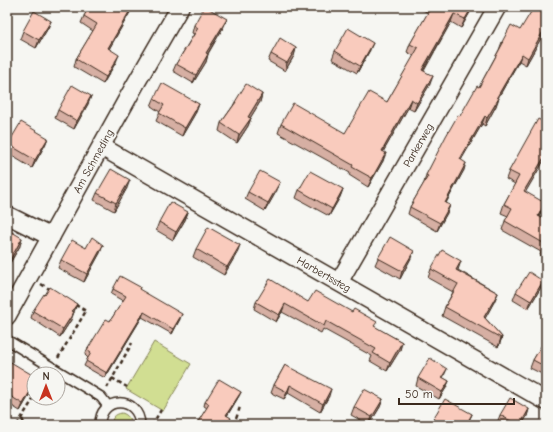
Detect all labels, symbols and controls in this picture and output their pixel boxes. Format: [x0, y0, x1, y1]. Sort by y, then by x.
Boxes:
street label: Parkerweg [401, 121, 436, 169]
street label: Am Schmeding [70, 127, 116, 196]
street label: Harbertssteg [294, 254, 353, 295]
north arrow [26, 366, 66, 406]
text: N [42, 370, 50, 383]
scale bar [399, 380, 514, 406]
text: 50 m [405, 387, 433, 401]

